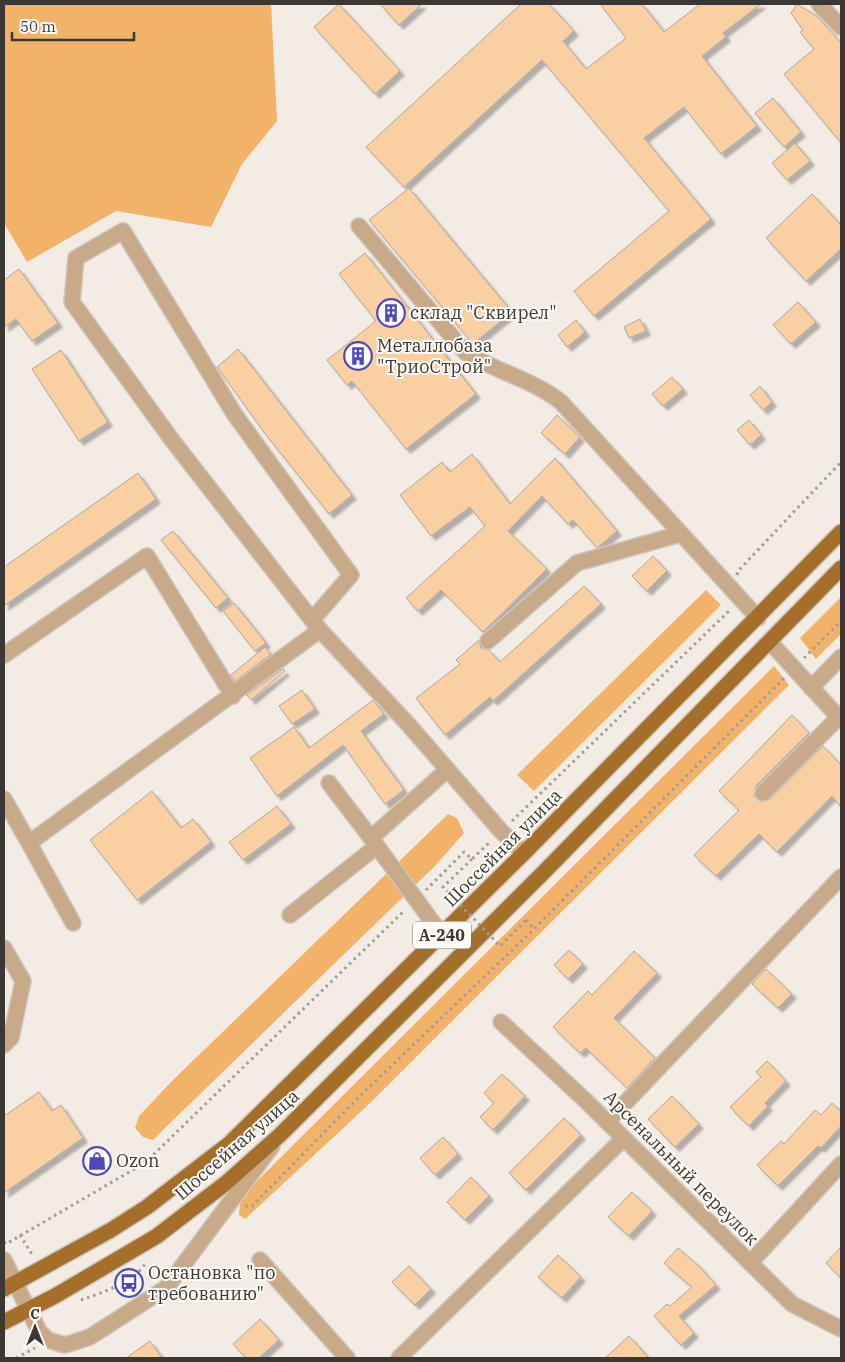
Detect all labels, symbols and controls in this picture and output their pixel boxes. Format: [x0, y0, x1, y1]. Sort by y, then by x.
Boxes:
scale bar [12, 10, 135, 42]
text: 50 m [20, 17, 56, 36]
building icon: склад "Сквирел" [376, 298, 406, 328]
place label: склад "Сквирел" [410, 301, 557, 324]
place label: Металлобаза "ТриоСтрой" [377, 334, 493, 378]
building icon: Металлобаза "ТриоСтрой" [343, 341, 373, 371]
street label: Шоссейная улица [439, 784, 567, 912]
road number: А-240 [413, 922, 471, 948]
street label: Шоссейная улица [170, 1084, 304, 1205]
street label: Арсенальный переулок [599, 1085, 764, 1250]
shop icon: Ozon [82, 1146, 112, 1176]
place label: Ozon [116, 1149, 160, 1172]
place label: Остановка "по требованию" [148, 1261, 275, 1305]
bus stop icon: Остановка "по требованию" [114, 1268, 144, 1298]
north arrow [10, 1302, 60, 1352]
text: С [30, 1305, 40, 1323]

